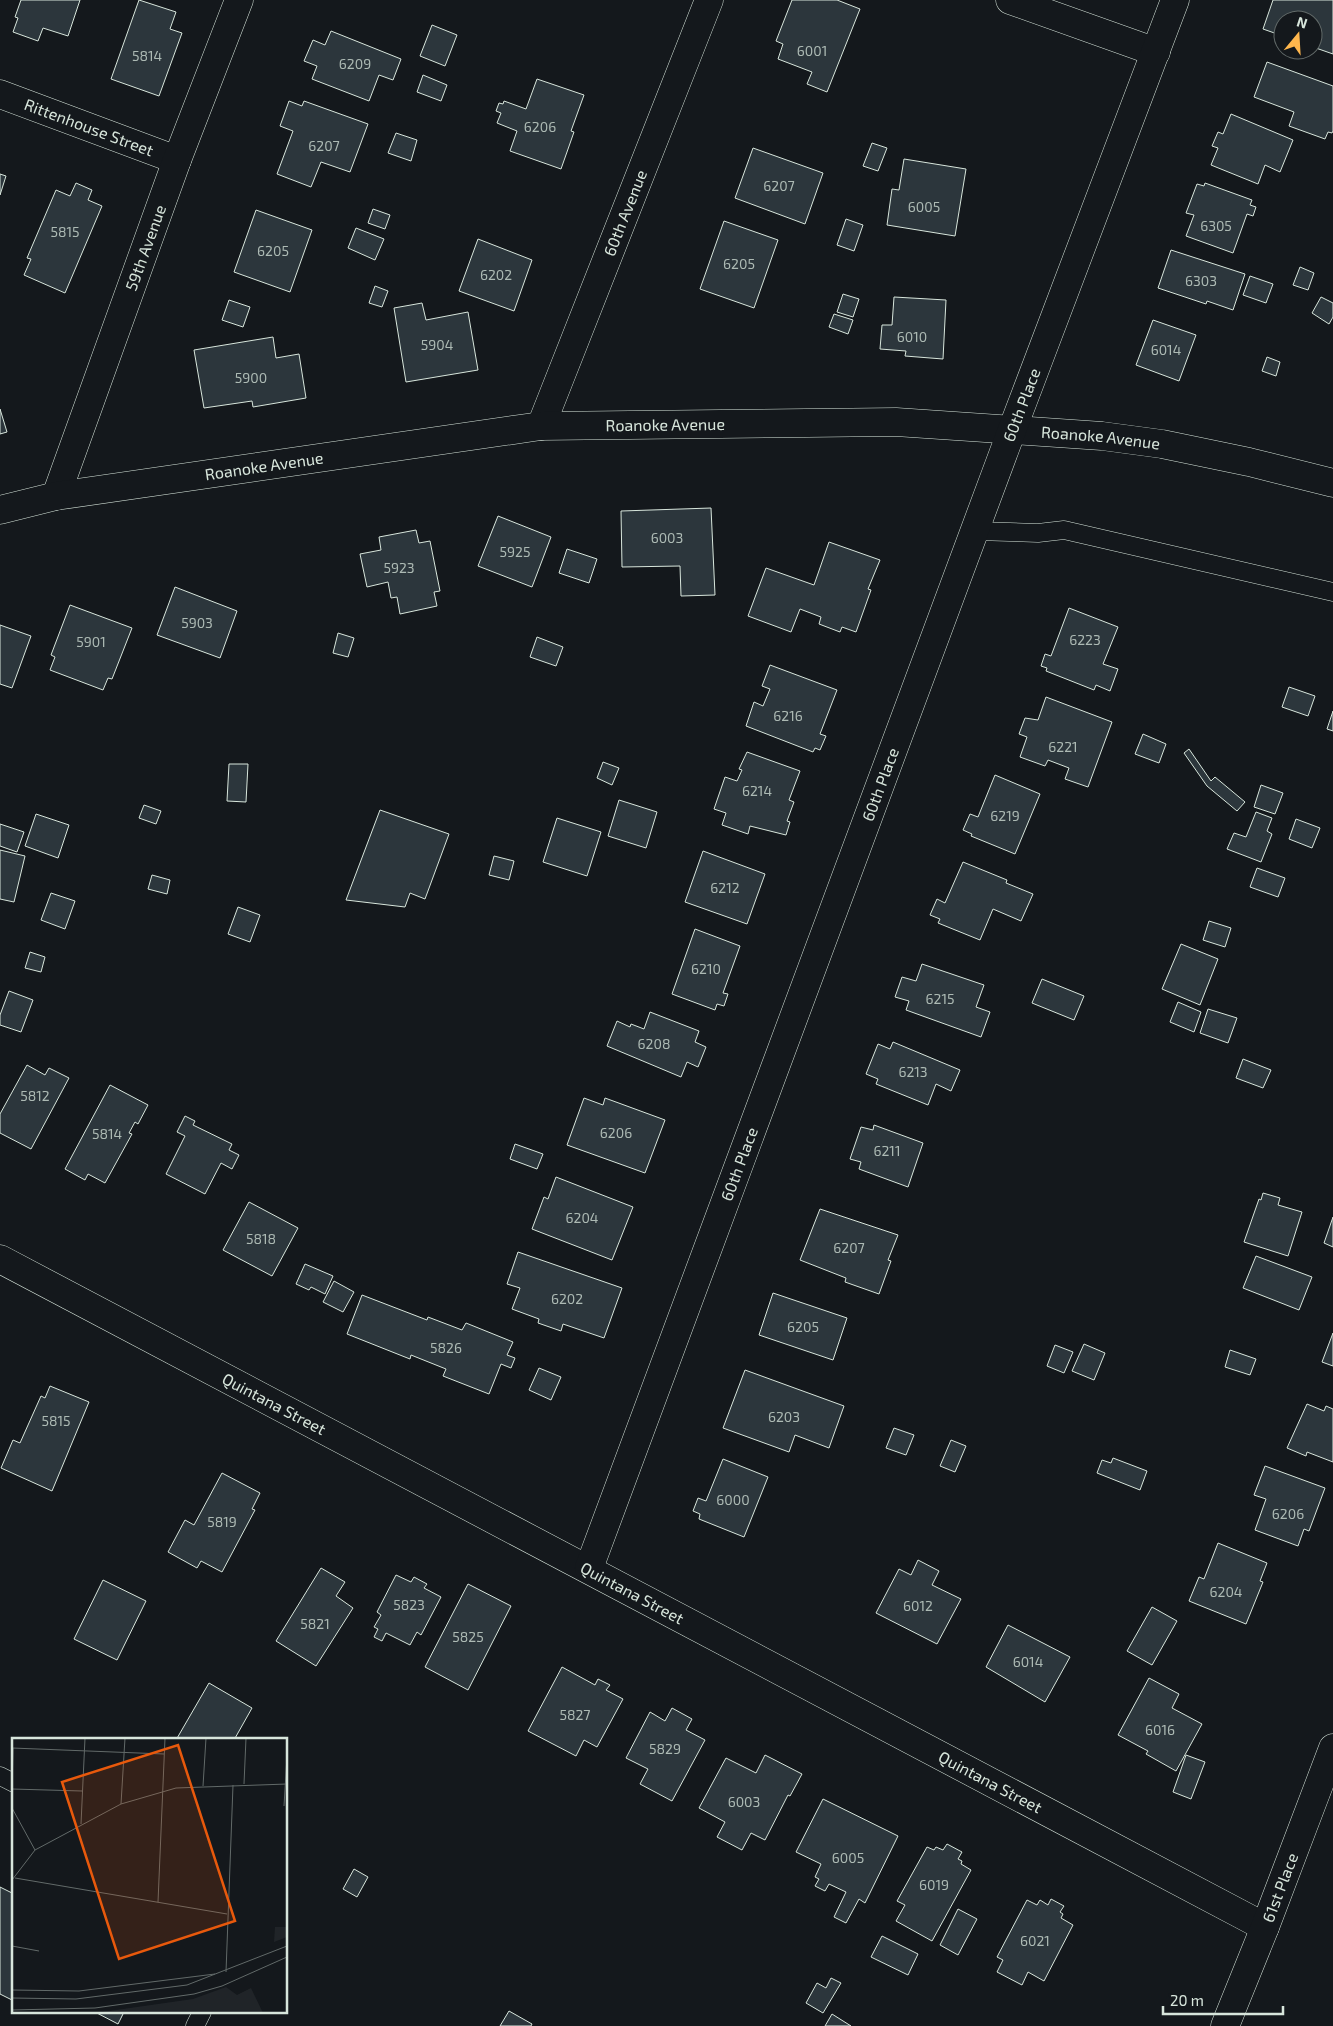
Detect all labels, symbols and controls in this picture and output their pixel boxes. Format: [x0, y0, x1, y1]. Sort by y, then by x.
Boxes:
north arrow [1273, 10, 1323, 60]
text: N [1295, 13, 1310, 32]
house number: 6001 [797, 42, 827, 59]
house number: 5814 [132, 47, 162, 64]
house number: 6209 [339, 55, 371, 72]
street label: Rittenhouse Street [22, 94, 156, 159]
house number: 6206 [524, 118, 556, 135]
house number: 6207 [308, 137, 340, 154]
street label: 60th Avenue [599, 167, 650, 259]
house number: 6207 [763, 177, 795, 194]
house number: 6005 [908, 198, 940, 215]
street label: 59th Avenue [121, 202, 169, 293]
house number: 6305 [1200, 217, 1232, 234]
house number: 5815 [50, 223, 80, 240]
house number: 6205 [257, 242, 289, 259]
house number: 6205 [723, 255, 755, 272]
house number: 6202 [480, 266, 512, 283]
house number: 6303 [1185, 272, 1217, 289]
house number: 6010 [897, 328, 927, 345]
house number: 5904 [421, 336, 453, 353]
house number: 6014 [1151, 341, 1181, 358]
street label: 60th Place [999, 365, 1044, 444]
house number: 5900 [235, 369, 267, 386]
street label: Roanoke Avenue [605, 414, 725, 434]
street label: Roanoke Avenue [1041, 422, 1161, 453]
street label: Roanoke Avenue [204, 448, 325, 483]
house number: 6003 [651, 529, 683, 546]
house number: 5925 [500, 543, 530, 560]
house number: 5923 [383, 559, 415, 576]
house number: 5903 [181, 614, 213, 631]
house number: 6223 [1069, 631, 1101, 648]
house number: 5901 [76, 633, 106, 650]
house number: 6216 [773, 707, 803, 724]
house number: 6221 [1048, 738, 1078, 755]
street label: 60th Place [857, 745, 902, 824]
house number: 6214 [742, 782, 772, 799]
house number: 6219 [990, 807, 1020, 824]
house number: 6212 [710, 879, 740, 896]
house number: 6210 [691, 960, 721, 977]
house number: 6215 [926, 990, 954, 1007]
house number: 6208 [638, 1035, 670, 1052]
house number: 6213 [898, 1063, 928, 1080]
house number: 5812 [20, 1087, 50, 1104]
house number: 6206 [600, 1124, 632, 1141]
street label: 60th Place [716, 1124, 761, 1203]
house number: 5814 [92, 1125, 122, 1142]
house number: 6211 [873, 1142, 901, 1159]
house number: 6204 [566, 1209, 598, 1226]
house number: 5818 [246, 1230, 276, 1247]
house number: 6207 [833, 1239, 865, 1256]
house number: 6202 [551, 1290, 583, 1307]
house number: 6205 [787, 1318, 819, 1335]
house number: 5826 [430, 1339, 462, 1356]
street label: Quintana Street [219, 1368, 329, 1438]
house number: 6203 [768, 1408, 800, 1425]
house number: 5815 [41, 1412, 71, 1429]
house number: 6000 [716, 1491, 750, 1508]
house number: 6206 [1272, 1505, 1304, 1522]
house number: 5819 [207, 1513, 237, 1530]
street label: Quintana Street [577, 1557, 687, 1627]
house number: 6204 [1210, 1583, 1242, 1600]
house number: 5823 [393, 1596, 425, 1613]
house number: 6012 [903, 1597, 933, 1614]
house number: 5821 [300, 1615, 330, 1632]
house number: 5825 [452, 1628, 484, 1645]
house number: 6014 [1013, 1653, 1043, 1670]
house number: 5827 [559, 1706, 591, 1723]
house number: 6016 [1145, 1721, 1175, 1738]
inset map [12, 1738, 288, 2014]
house number: 5829 [649, 1740, 681, 1757]
street label: Quintana Street [935, 1746, 1046, 1817]
house number: 6003 [728, 1793, 760, 1810]
house number: 6005 [832, 1849, 864, 1866]
street label: 61st Place [1258, 1850, 1301, 1925]
house number: 6019 [919, 1876, 949, 1893]
house number: 6021 [1020, 1932, 1050, 1949]
scale bar [1163, 1984, 1283, 2016]
text: 20 m [1170, 1991, 1204, 2009]

